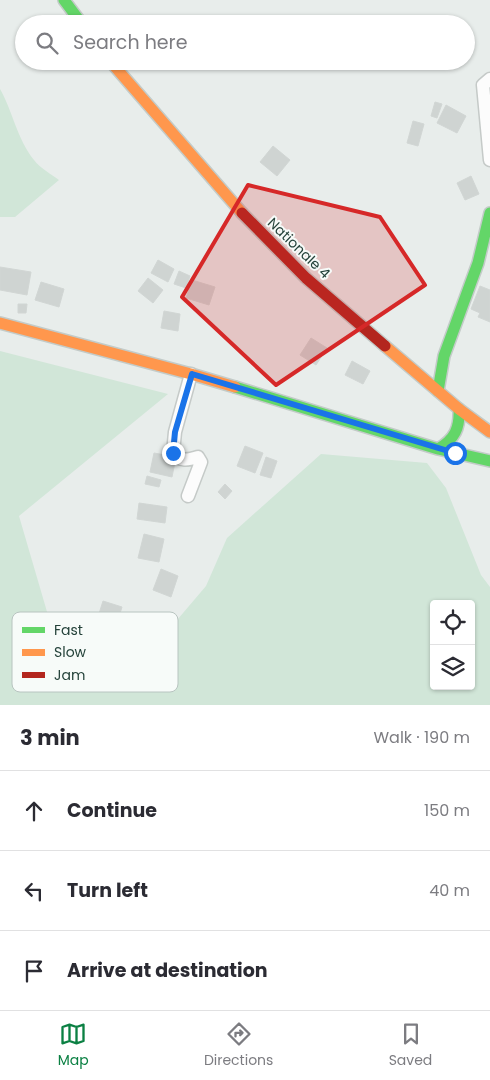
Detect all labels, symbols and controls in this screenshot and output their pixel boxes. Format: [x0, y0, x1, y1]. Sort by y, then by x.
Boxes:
search box [15, 15, 475, 70]
icon: search [33, 29, 61, 57]
text: Search here [73, 29, 187, 56]
street label: Nationale 4 [263, 213, 335, 283]
route end [162, 442, 185, 465]
route start [444, 442, 467, 465]
map controls [430, 600, 475, 690]
button: locate [430, 600, 475, 645]
legend [12, 612, 178, 692]
text: Fast [54, 620, 83, 640]
text: Slow [54, 642, 87, 662]
button: layers [430, 645, 475, 690]
text: Jam [54, 665, 85, 685]
text: 3 min [20, 723, 80, 752]
text: Walk · 190 m [373, 726, 470, 749]
icon: ahead [20, 797, 48, 825]
text: Continue [67, 797, 157, 824]
text: 150 m [424, 799, 470, 822]
icon: left [20, 877, 48, 905]
text: Turn left [67, 877, 148, 904]
text: 40 m [429, 879, 470, 902]
icon: arrive [20, 957, 48, 985]
text: Arrive at destination [67, 957, 268, 984]
tab: Map [58, 1020, 89, 1071]
tab: Directions [204, 1020, 273, 1071]
tab: Saved [389, 1020, 432, 1071]

